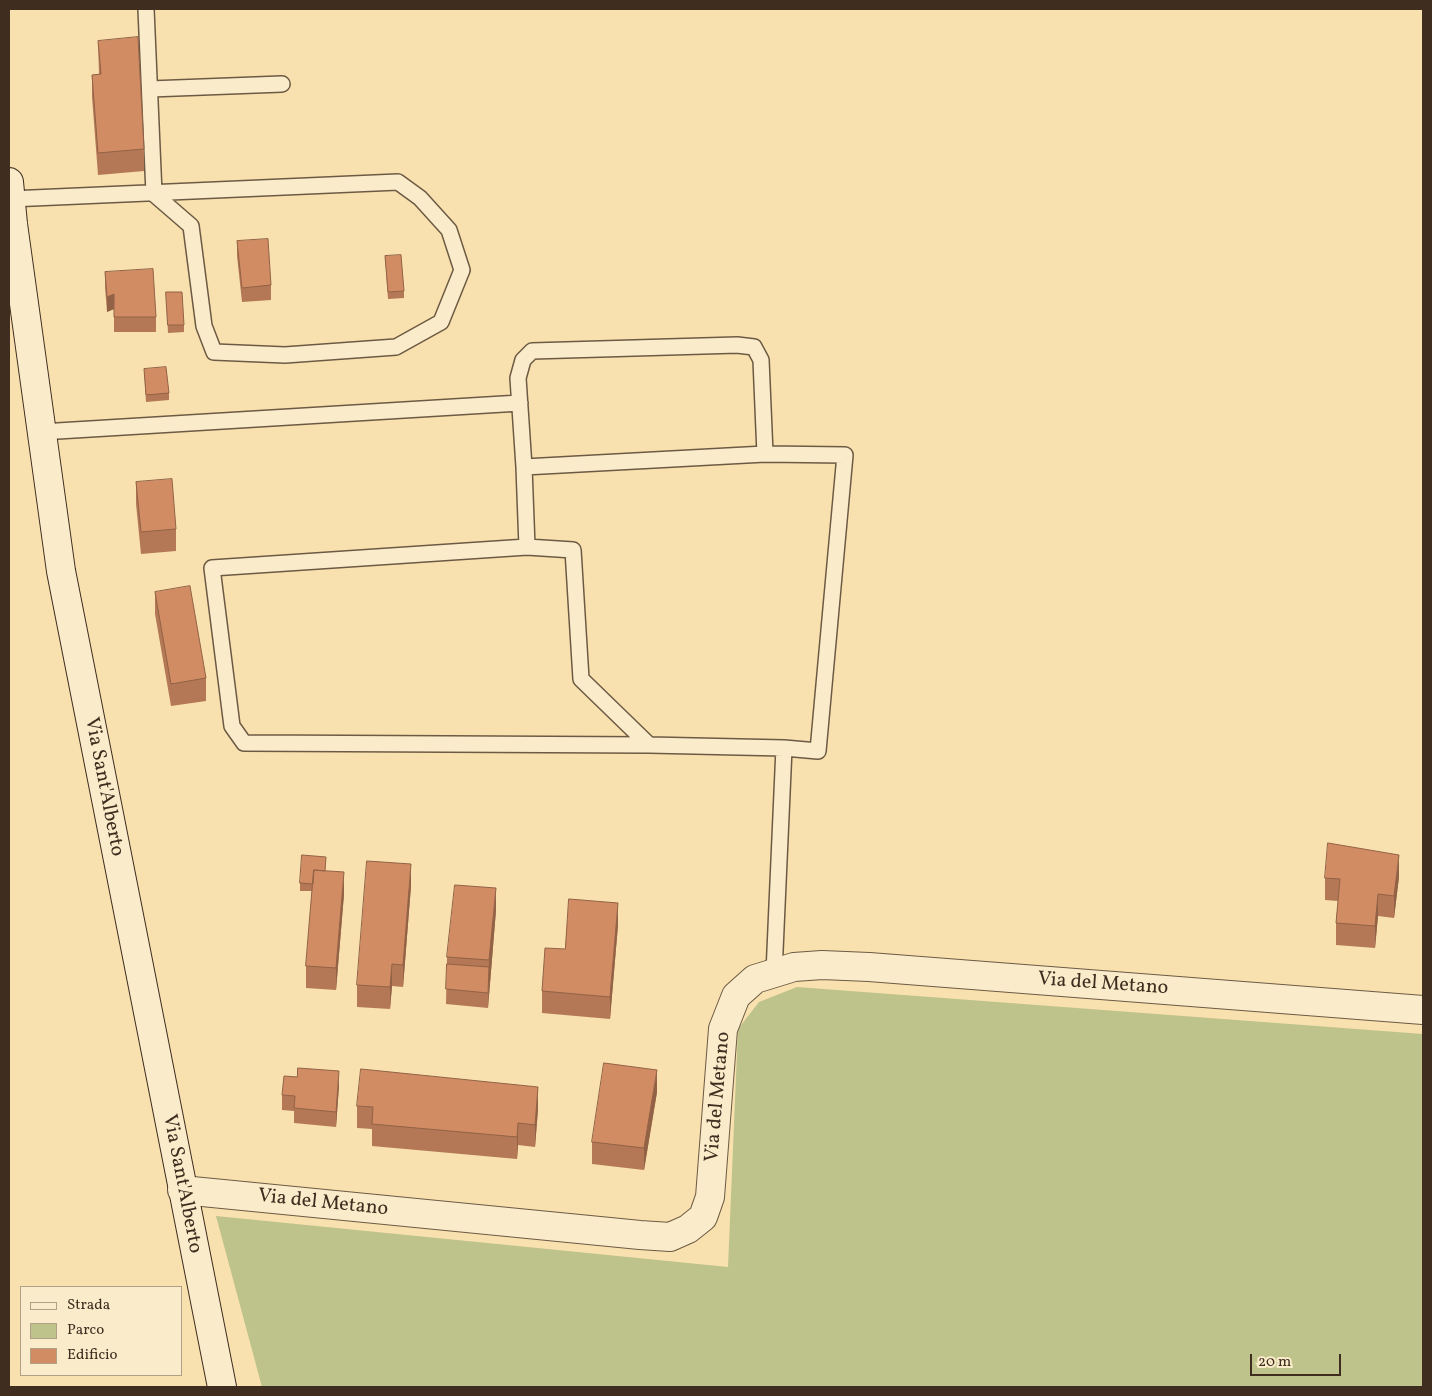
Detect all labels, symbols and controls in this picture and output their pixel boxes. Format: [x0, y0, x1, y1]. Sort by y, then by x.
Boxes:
street label: Via Sant'Alberto [78, 716, 128, 858]
street label: Via del Metano [1037, 968, 1169, 1002]
street label: Via del Metano [701, 1031, 737, 1163]
street label: Via Sant'Alberto [156, 1113, 206, 1255]
street label: Via del Metano [257, 1185, 389, 1223]
legend [20, 1286, 182, 1376]
text: Strada [67, 1295, 110, 1316]
text: Parco [67, 1320, 104, 1341]
scale bar [1252, 1344, 1343, 1376]
text: Edificio [67, 1345, 118, 1366]
text: 20 m [1258, 1352, 1291, 1373]

